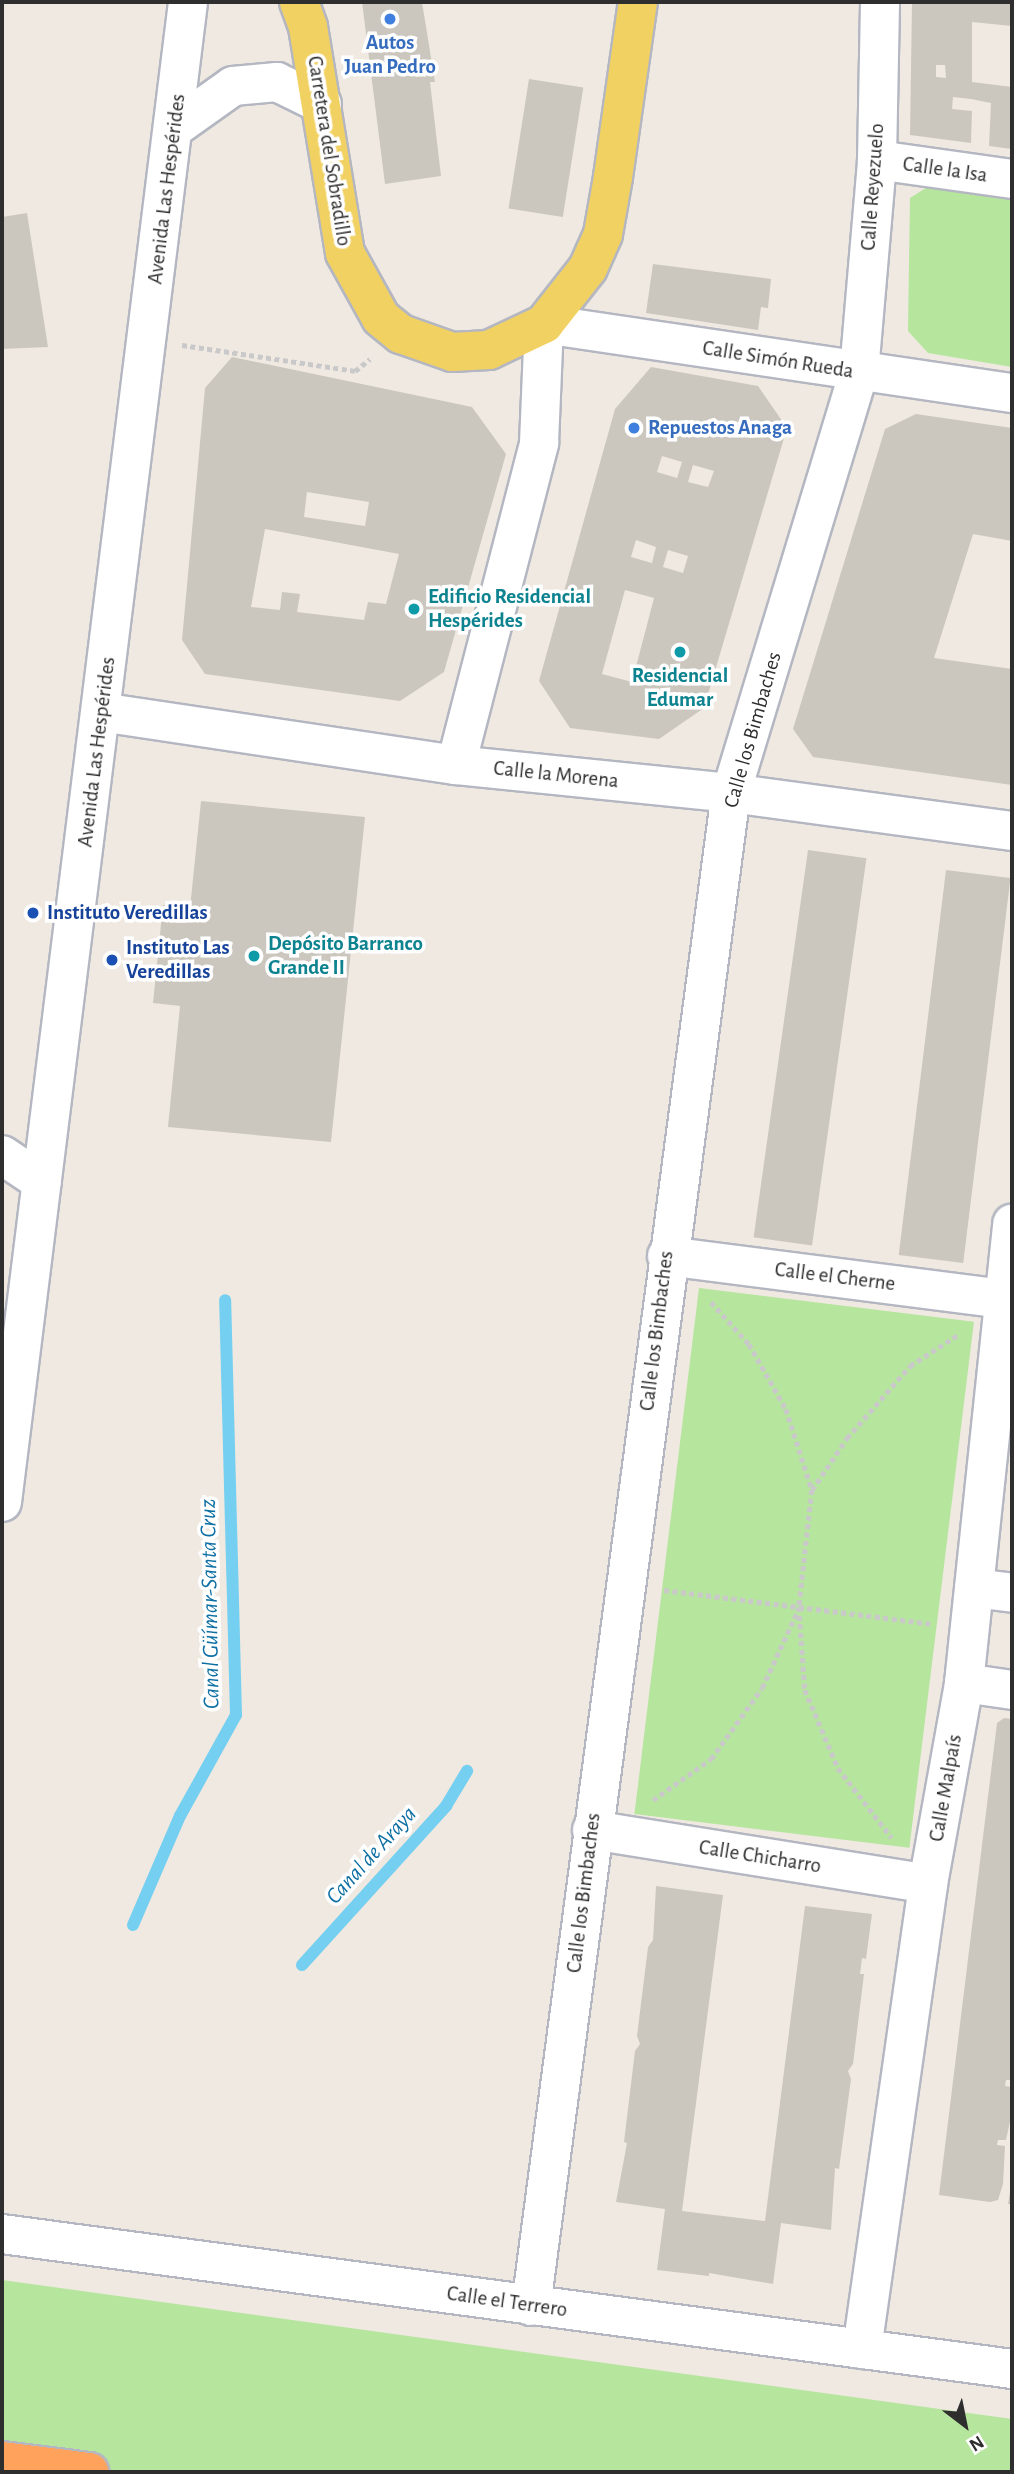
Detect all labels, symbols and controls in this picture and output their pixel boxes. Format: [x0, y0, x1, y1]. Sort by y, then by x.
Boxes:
marker: Autos Juan Pedro [382, 11, 398, 27]
place label: Autos Juan Pedro [344, 30, 436, 80]
street label: Carretera del Sobradillo [302, 54, 356, 248]
street label: Avenida Las Hespérides [143, 92, 191, 286]
street label: Calle Reyezuelo [856, 122, 890, 252]
street label: Calle la Isa [901, 152, 989, 188]
street label: Calle Simón Rueda [701, 336, 855, 384]
place label: Repuestos Anaga [648, 415, 792, 441]
marker: Repuestos Anaga [626, 420, 642, 436]
place label: Edificio Residencial Hespérides [428, 584, 591, 634]
marker: Edificio Residencial Hespérides [406, 601, 422, 617]
marker: Residencial Edumar [672, 644, 688, 660]
street label: Calle los Bimbaches [719, 649, 787, 811]
street label: Avenida Las Hespérides [73, 655, 121, 849]
place label: Residencial Edumar [632, 663, 728, 713]
street label: Calle la Morena [492, 756, 620, 794]
place label: Instituto Veredillas [47, 900, 208, 926]
marker: Instituto Veredillas [25, 905, 41, 921]
place label: Depósito Barranco Grande II [268, 931, 423, 981]
place label: Instituto Las Veredillas [126, 935, 230, 985]
marker: Depósito Barranco Grande II [246, 948, 262, 964]
marker: Instituto Las Veredillas [104, 952, 120, 968]
street label: Calle los Bimbaches [635, 1250, 679, 1412]
street label: Calle el Cherne [773, 1257, 897, 1297]
water label: Canal Güímar-Santa Cruz [195, 1499, 227, 1709]
street label: Calle Malpaís [924, 1732, 968, 1844]
water label: Canal de Araya [321, 1801, 423, 1911]
street label: Calle los Bimbaches [562, 1812, 606, 1974]
street label: Calle Chicharro [697, 1835, 823, 1879]
street label: Calle el Terrero [445, 2281, 569, 2323]
north arrow [930, 2390, 1000, 2460]
text: N [966, 2432, 987, 2455]

